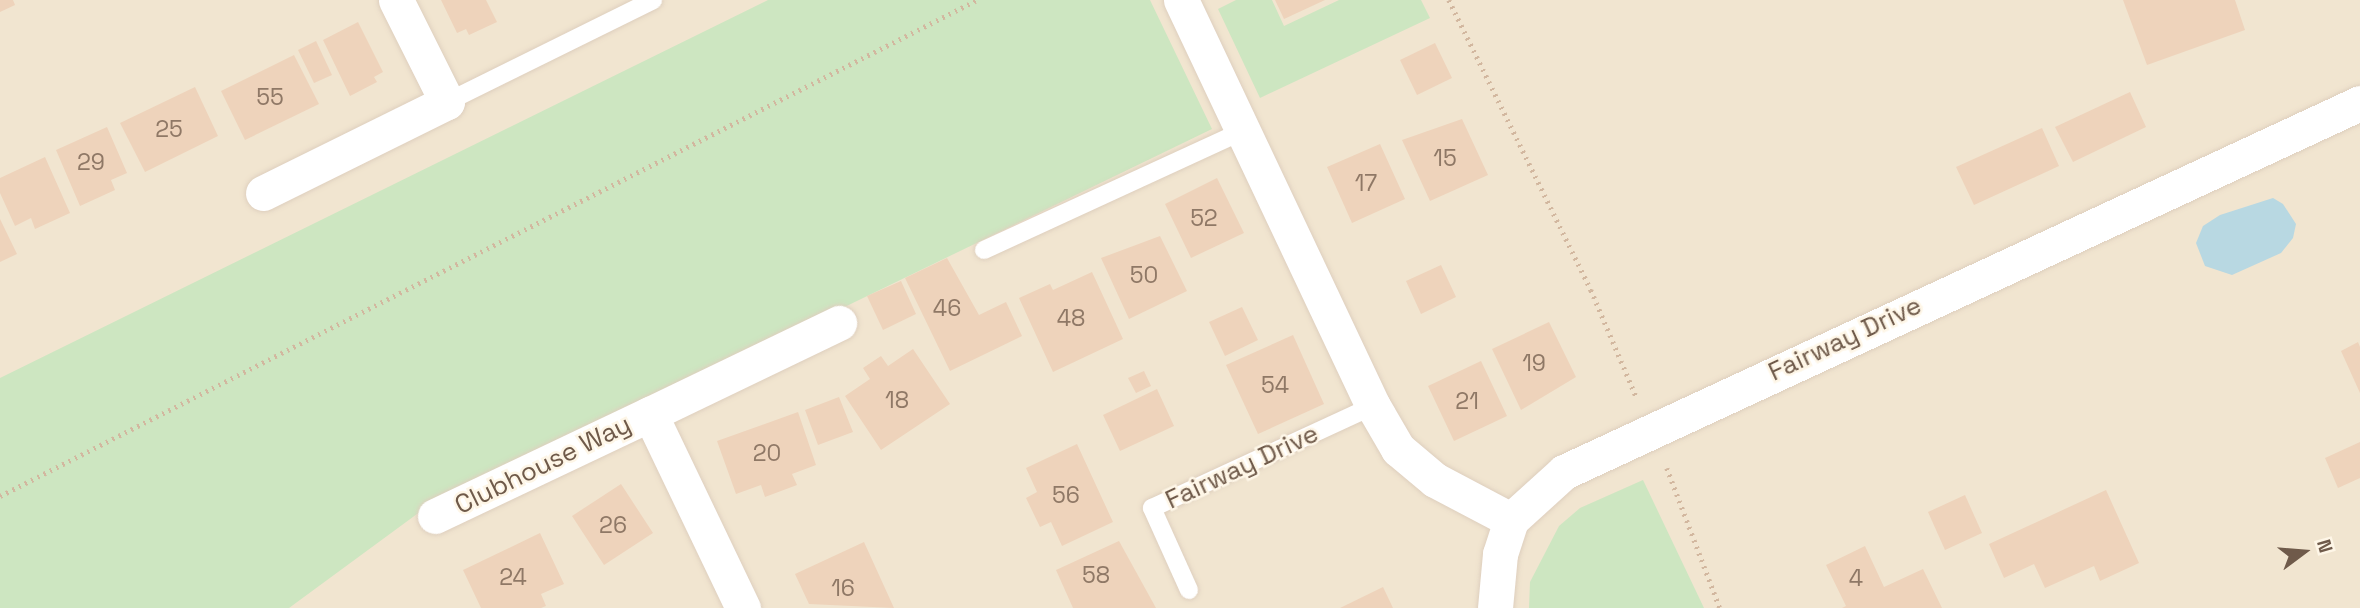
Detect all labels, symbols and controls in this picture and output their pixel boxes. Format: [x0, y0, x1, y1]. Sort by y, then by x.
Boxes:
house number: 55 [256, 83, 284, 111]
house number: 25 [155, 115, 183, 143]
house number: 15 [1433, 144, 1457, 172]
house number: 29 [77, 148, 105, 176]
house number: 17 [1355, 169, 1377, 197]
house number: 52 [1190, 204, 1218, 232]
house number: 50 [1130, 261, 1158, 289]
street label: Fairway Drive [1764, 290, 1926, 388]
house number: 46 [933, 294, 961, 322]
house number: 48 [1057, 304, 1085, 332]
house number: 19 [1522, 349, 1546, 377]
house number: 54 [1261, 371, 1289, 399]
house number: 18 [885, 386, 909, 414]
house number: 21 [1455, 387, 1479, 415]
street label: Clubhouse Way [450, 409, 636, 521]
street label: Fairway Drive [1161, 418, 1323, 516]
house number: 20 [753, 439, 781, 467]
house number: 56 [1052, 481, 1080, 509]
house number: 26 [599, 511, 627, 539]
north arrow [2269, 517, 2339, 587]
text: N [2311, 537, 2338, 556]
house number: 58 [1082, 561, 1110, 589]
house number: 24 [499, 563, 527, 591]
house number: 4 [1849, 564, 1863, 592]
house number: 16 [831, 574, 855, 602]

